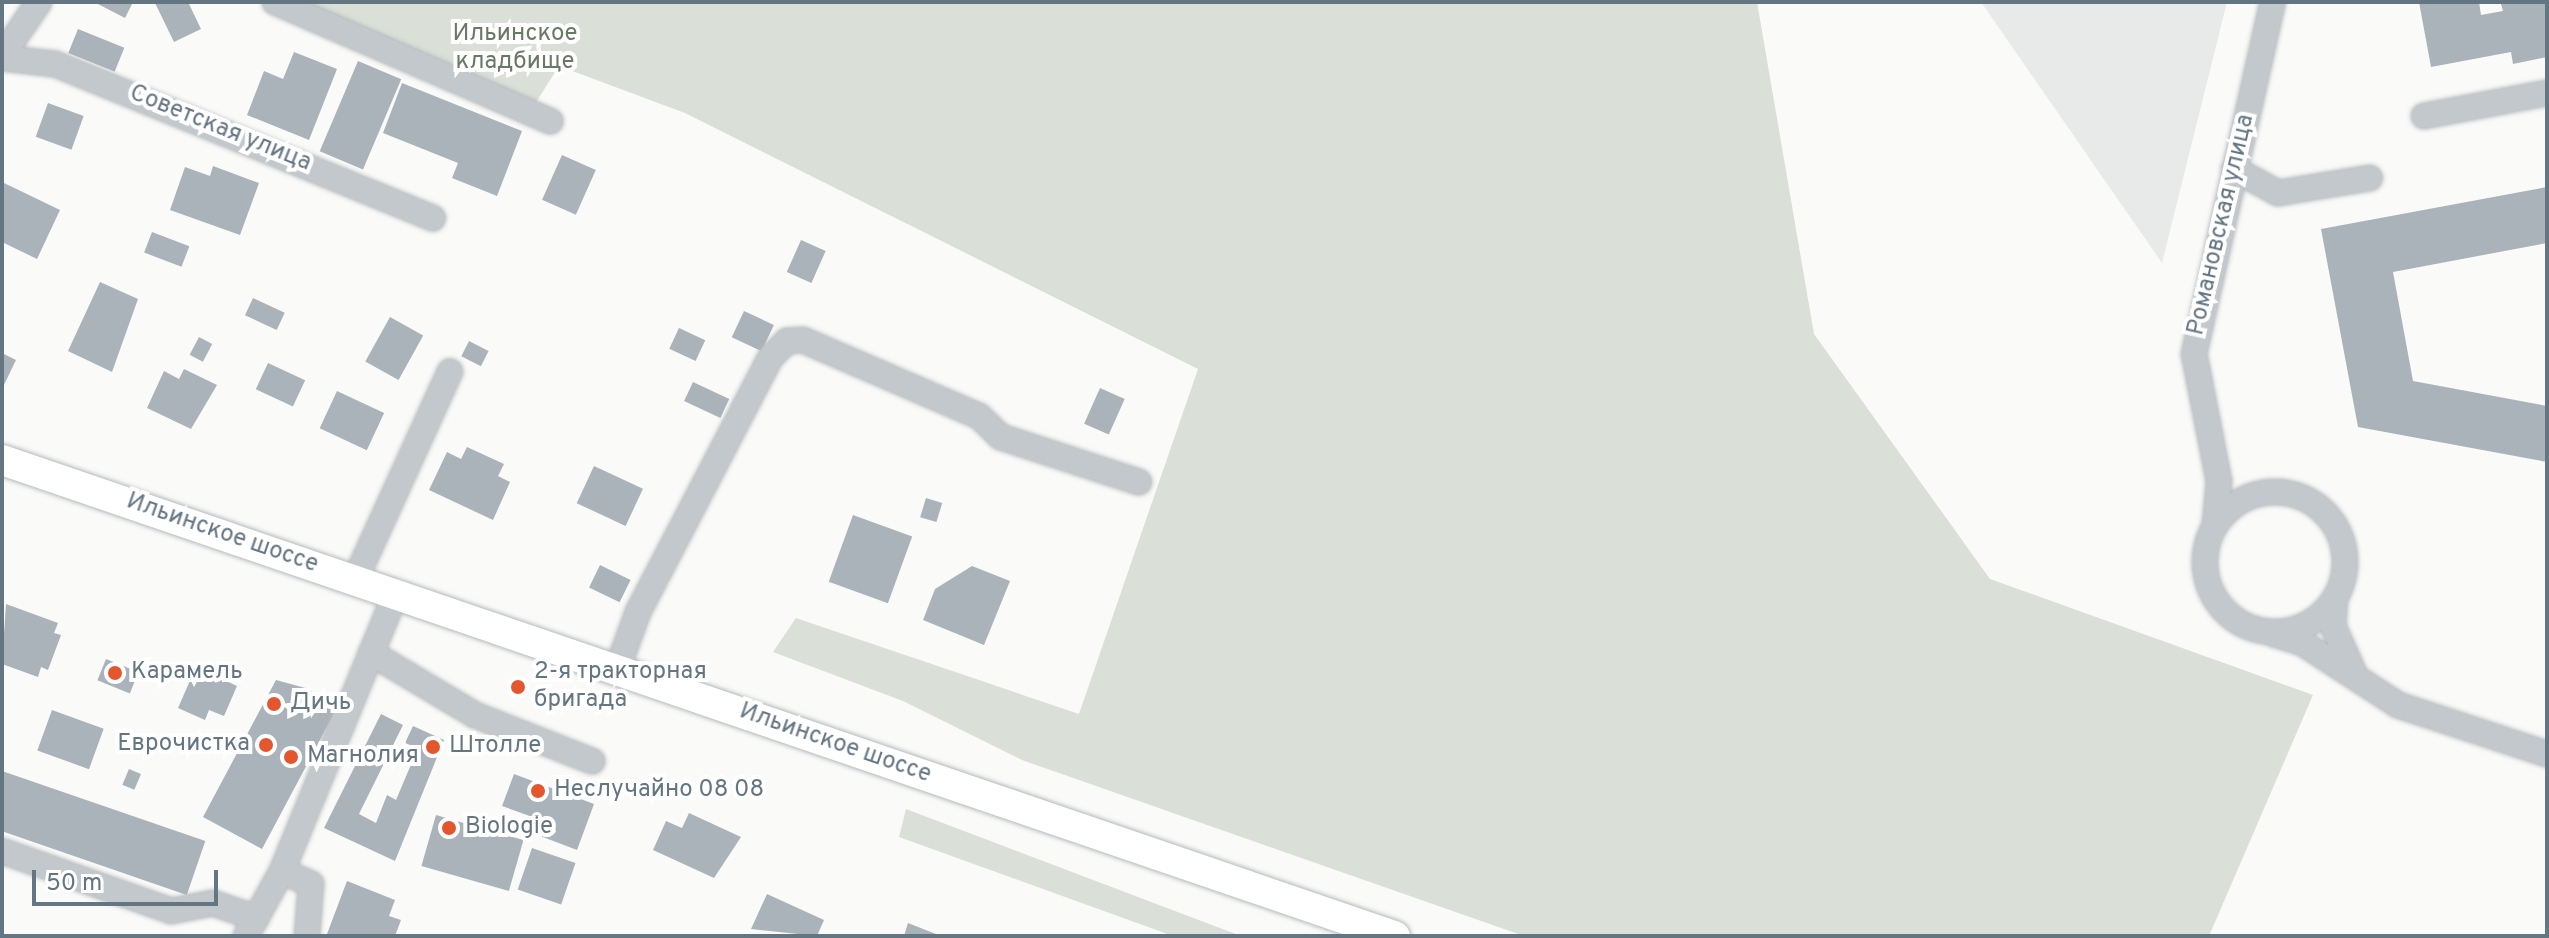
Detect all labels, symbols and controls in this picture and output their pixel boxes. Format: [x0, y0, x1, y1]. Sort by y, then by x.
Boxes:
park label: Ильинское кладбище [453, 21, 577, 77]
street label: Советская улица [125, 79, 315, 179]
street label: Романовская улица [2183, 112, 2261, 338]
street label: Ильинское шоссе [122, 488, 322, 580]
place label: Карамель [131, 659, 243, 687]
place label: 2-я тракторная бригада [534, 659, 707, 715]
marker: Карамель [106, 664, 124, 682]
marker: 2-я тракторная бригада [509, 678, 527, 696]
place label: Дичь [290, 690, 351, 718]
marker: Дичь [265, 695, 283, 713]
street label: Ильинское шоссе [735, 698, 935, 790]
place label: Еврочистка [117, 731, 250, 759]
place label: Штолле [449, 733, 541, 761]
marker: Еврочистка [257, 736, 275, 754]
marker: Штолле [424, 738, 442, 756]
place label: Магнолия [307, 743, 419, 771]
marker: Магнолия [282, 748, 300, 766]
place label: Неслучайно 08 08 [554, 777, 764, 805]
marker: Неслучайно 08 08 [529, 782, 547, 800]
place label: Biologie [465, 814, 553, 842]
marker: Biologie [440, 819, 458, 837]
scale bar [36, 854, 222, 904]
text: 50 m [46, 869, 102, 899]

